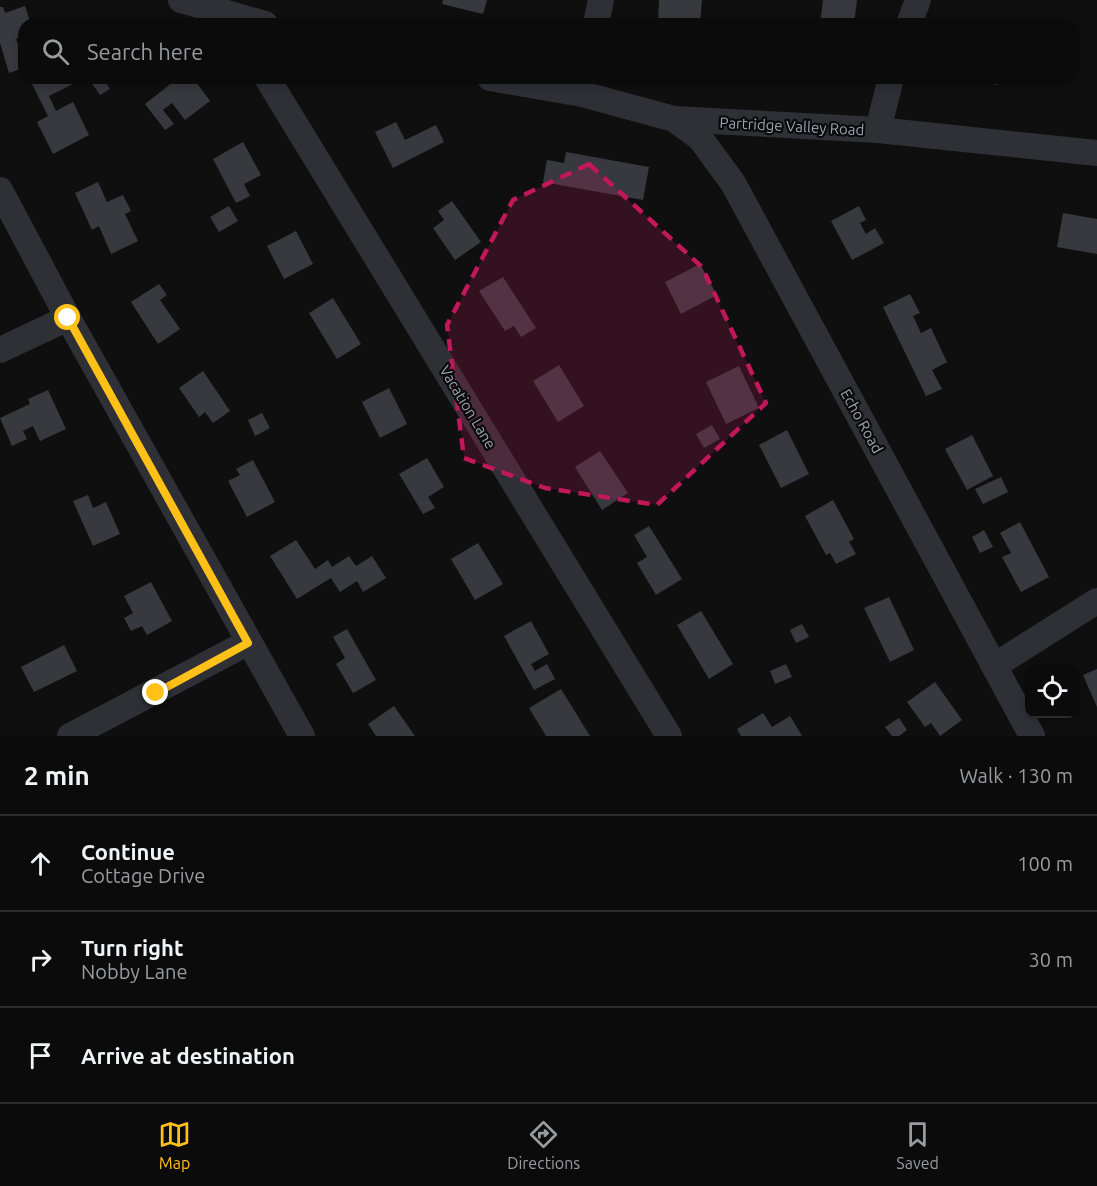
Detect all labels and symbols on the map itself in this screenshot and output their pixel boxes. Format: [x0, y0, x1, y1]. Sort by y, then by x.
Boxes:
street label: Partridge Valley Road [719, 114, 865, 138]
route start [54, 304, 80, 330]
street label: Vacation Lane [436, 362, 500, 452]
street label: Echo Road [837, 386, 887, 456]
route end [142, 679, 168, 705]

